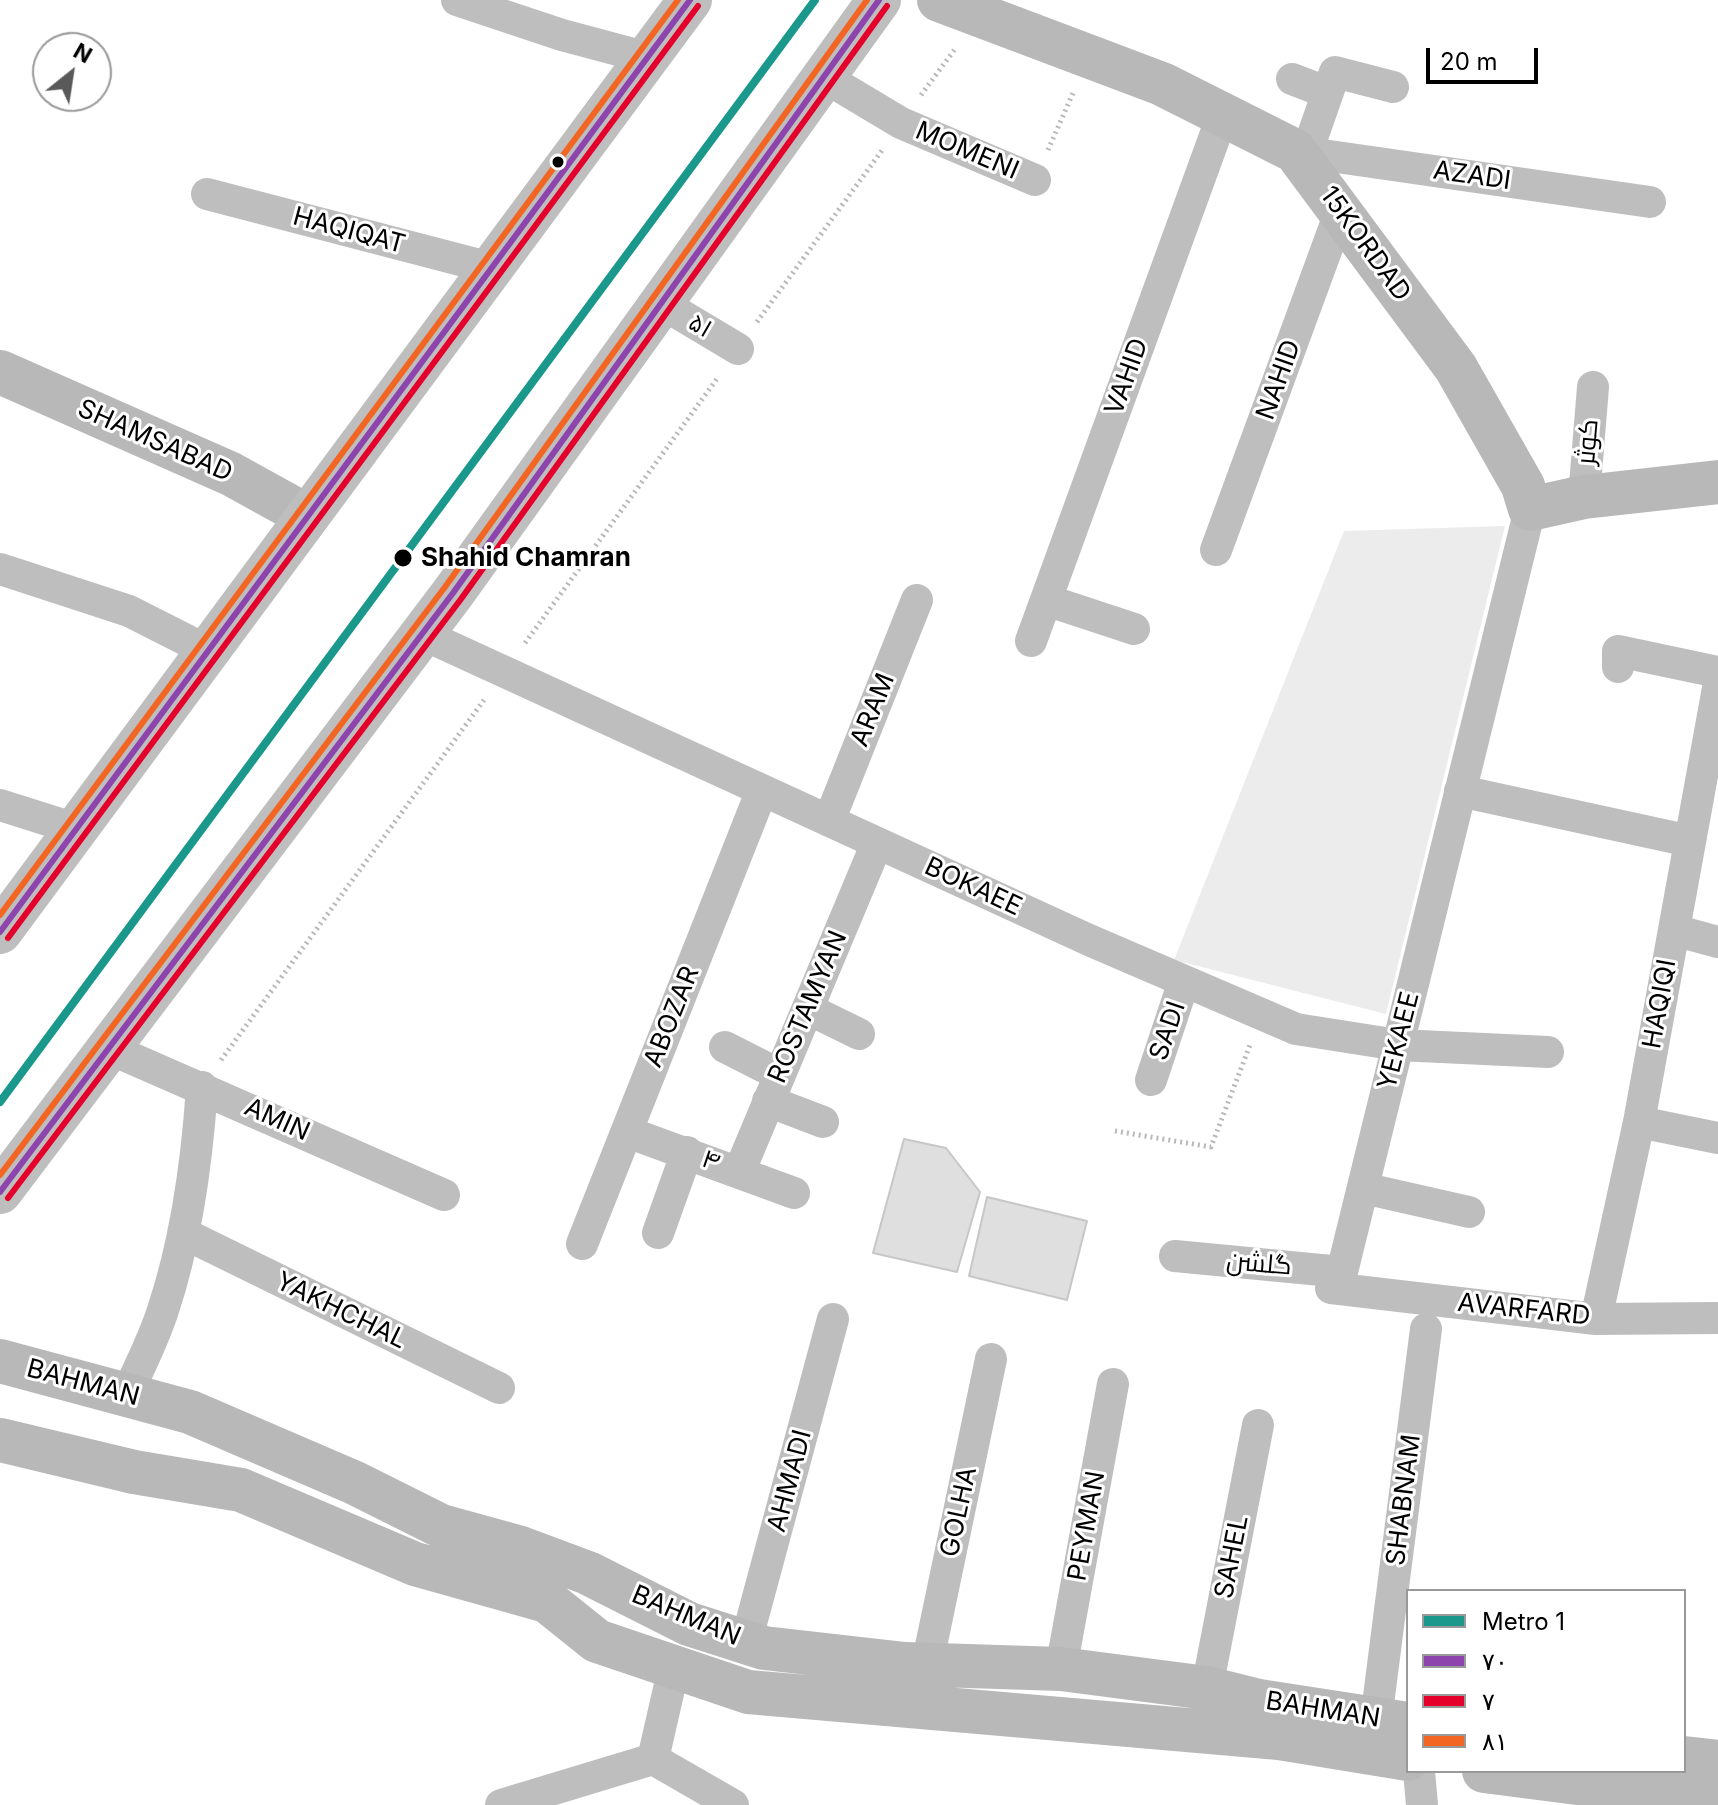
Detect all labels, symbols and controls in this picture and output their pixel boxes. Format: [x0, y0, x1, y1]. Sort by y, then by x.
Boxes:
north arrow [32, 32, 112, 112]
scale bar [1430, 32, 1542, 82]
text: N [69, 37, 97, 68]
text: 20 m [1440, 47, 1498, 76]
street label: MOMENI [911, 115, 1023, 187]
unlabelled marker [550, 154, 566, 170]
street label: AZADI [1431, 155, 1513, 197]
street label: 15KORDAD [1313, 181, 1417, 307]
street label: HAQIQAT [290, 201, 408, 261]
street label: ۵۱ [683, 307, 717, 345]
street label: VAHID [1099, 334, 1155, 420]
street label: NAHID [1250, 336, 1308, 424]
street label: SHAMSABAD [73, 393, 237, 489]
street label: کوثر [1570, 418, 1606, 466]
place label: Shahid Chamran [421, 542, 631, 574]
marker: Shahid Chamran [392, 547, 414, 569]
street label: ARAM [844, 669, 902, 751]
street label: BOKAEE [919, 851, 1027, 923]
street label: ROSTAMYAN [762, 926, 854, 1088]
street label: HAQIQI [1637, 957, 1683, 1051]
street label: ABOZAR [638, 962, 706, 1072]
street label: YEKAEE [1372, 989, 1426, 1093]
street label: SADI [1143, 997, 1193, 1065]
street label: AMIN [240, 1092, 314, 1148]
street label: ۴ [698, 1143, 724, 1179]
street label: گلشن [1225, 1246, 1293, 1282]
street label: YAKHCHAL [271, 1266, 411, 1356]
street label: AVARFARD [1456, 1288, 1592, 1332]
street label: BAHMAN [23, 1353, 143, 1413]
street label: AHMADI [761, 1427, 819, 1535]
street label: SHABNAM [1380, 1433, 1428, 1567]
street label: GOLHA [934, 1464, 984, 1560]
street label: PEYMAN [1062, 1469, 1112, 1583]
street label: SAHEL [1209, 1513, 1255, 1601]
street label: BAHMAN [627, 1579, 745, 1653]
legend [1406, 1589, 1686, 1773]
text: Metro 1 [1482, 1607, 1565, 1636]
text: ۷۰ [1482, 1647, 1508, 1676]
street label: BAHMAN [1264, 1686, 1382, 1734]
text: ۷ [1482, 1687, 1495, 1716]
text: ۸۱ [1482, 1727, 1508, 1756]

